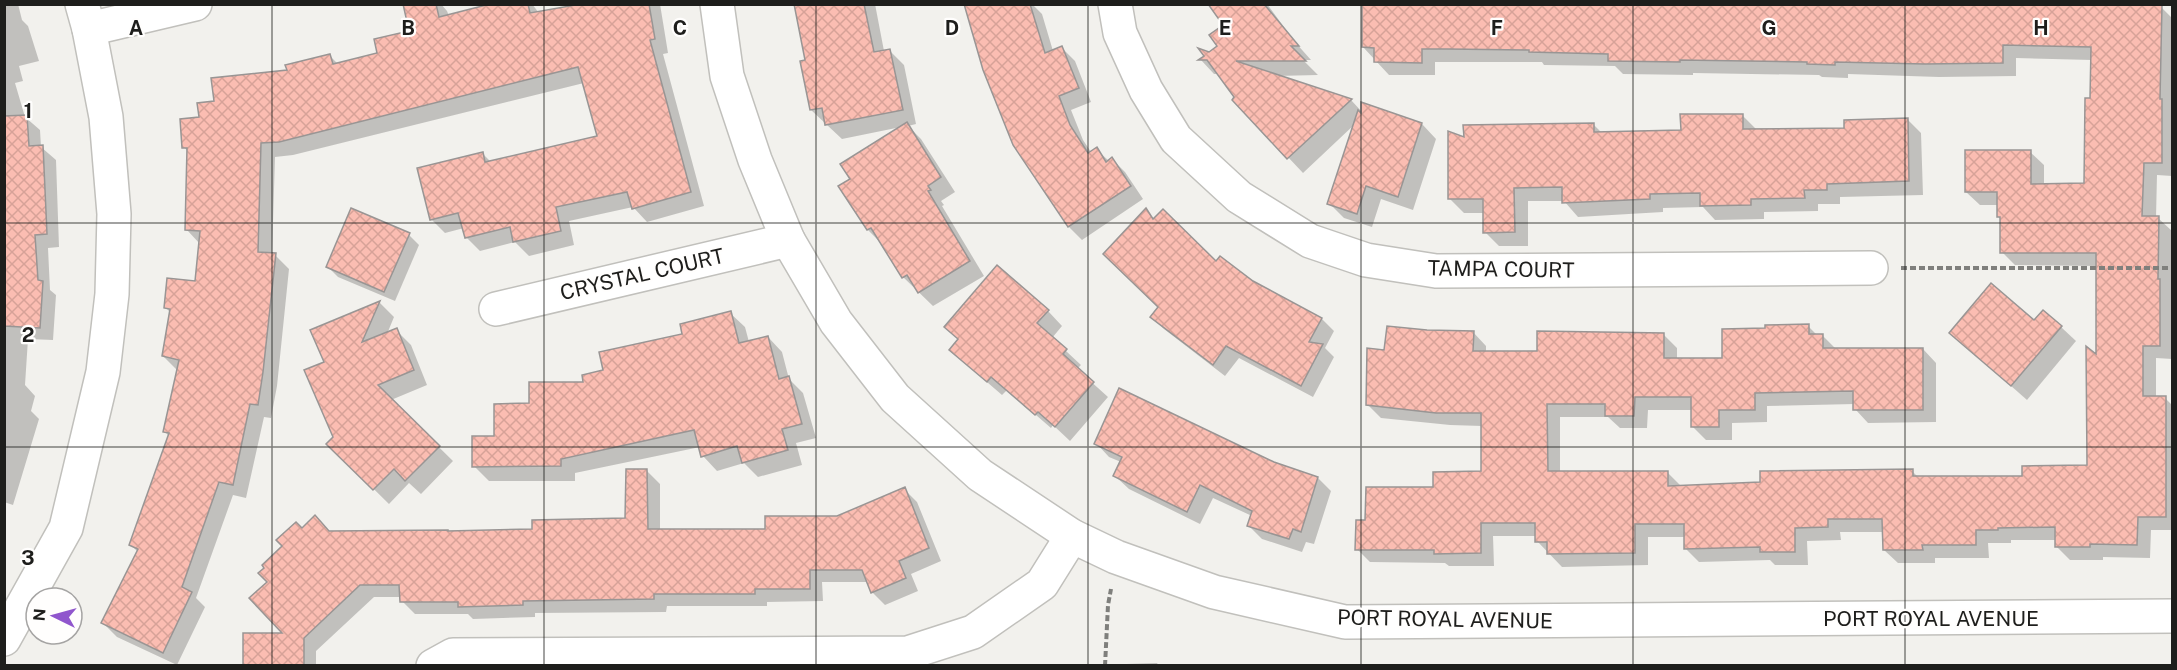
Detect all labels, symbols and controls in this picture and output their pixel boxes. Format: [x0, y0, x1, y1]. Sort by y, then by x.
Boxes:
text: A [129, 16, 143, 40]
text: B [401, 16, 415, 40]
text: C [673, 16, 687, 40]
text: D [945, 16, 959, 40]
text: E [1219, 16, 1231, 40]
text: F [1491, 16, 1503, 40]
text: G [1761, 16, 1777, 40]
text: H [2033, 16, 2049, 40]
text: 1 [24, 99, 32, 123]
street label: CRYSTAL COURT [558, 243, 726, 305]
street label: TAMPA COURT [1427, 255, 1575, 283]
text: 2 [22, 323, 34, 347]
text: 3 [21, 546, 35, 570]
north arrow [24, 586, 84, 646]
street label: PORT ROYAL AVENUE [1337, 605, 1553, 633]
street label: PORT ROYAL AVENUE [1823, 606, 2039, 631]
text: N [30, 608, 50, 622]

